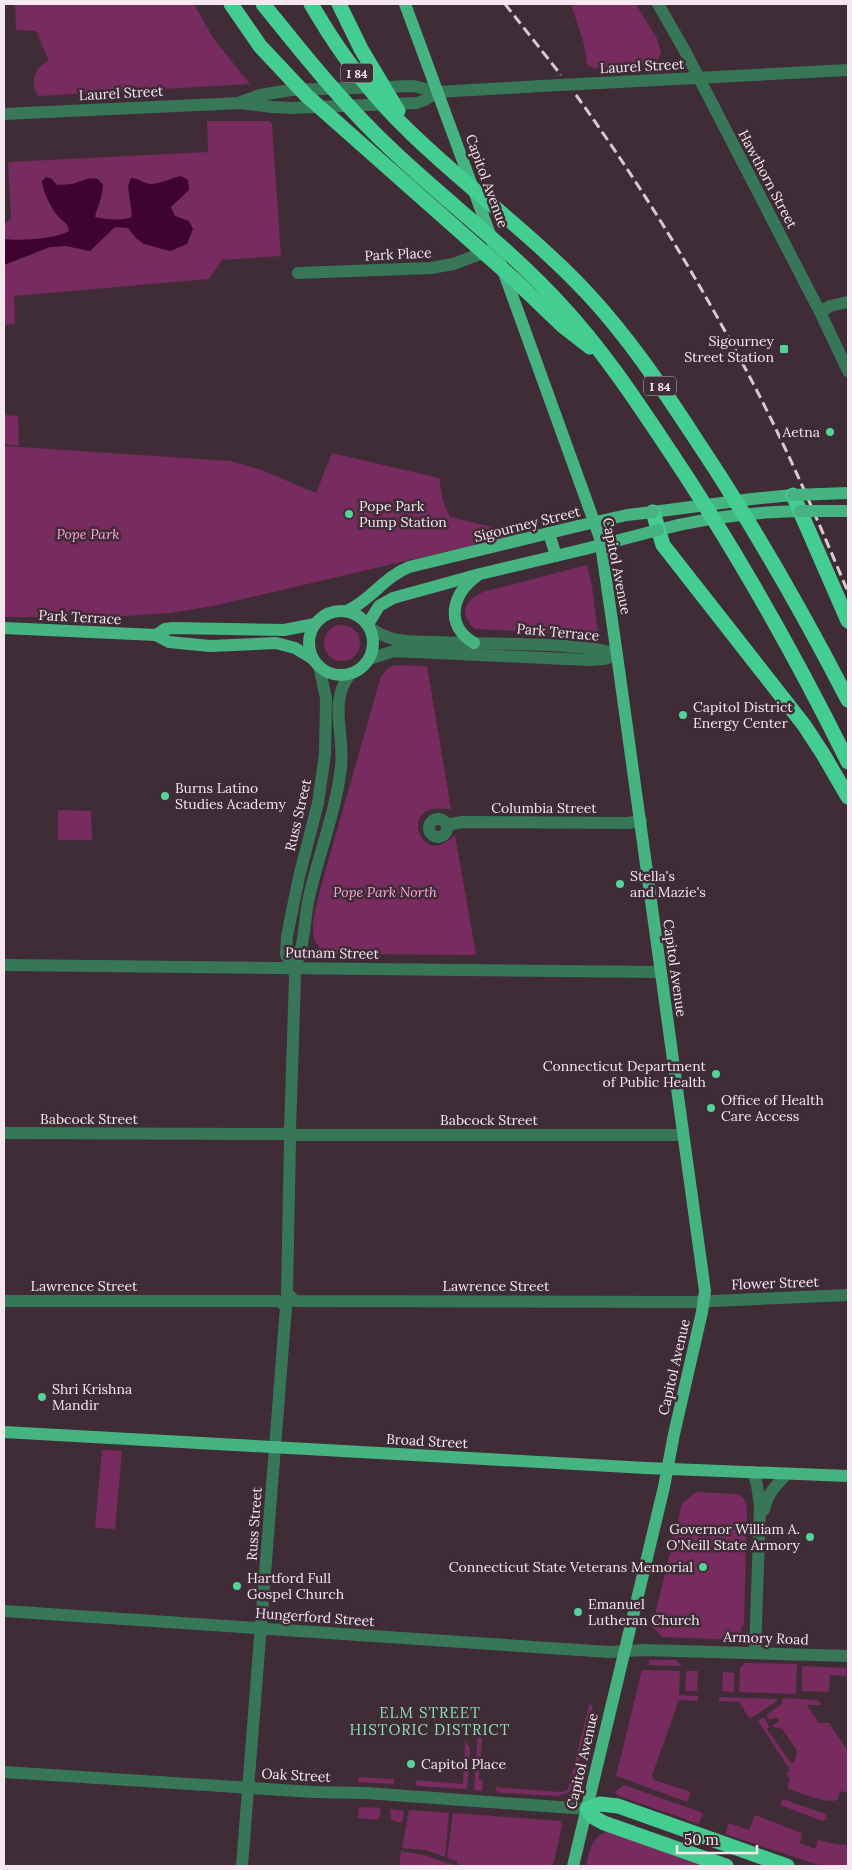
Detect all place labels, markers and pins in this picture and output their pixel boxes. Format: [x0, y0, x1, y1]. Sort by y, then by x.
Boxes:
place label: Sigourney Street Station [684, 332, 775, 366]
marker: Sigourney Street Station [778, 343, 790, 355]
place label: Aetna [782, 423, 820, 441]
marker: Aetna [824, 426, 836, 438]
place label: Pope Park Pump Station [359, 497, 447, 531]
marker: Pope Park Pump Station [343, 508, 355, 520]
place label: Capitol District Energy Center [693, 698, 793, 732]
marker: Capitol District Energy Center [677, 709, 689, 721]
place label: Burns Latino Studies Academy [175, 779, 287, 813]
marker: Burns Latino Studies Academy [159, 790, 171, 802]
place label: Stella's and Mazie's [630, 867, 706, 901]
marker: Stella's and Mazie's [614, 878, 626, 890]
place label: Connecticut Department of Public Health [543, 1057, 707, 1091]
marker: Connecticut Department of Public Health [710, 1068, 722, 1080]
place label: Office of Health Care Access [721, 1091, 824, 1125]
marker: Office of Health Care Access [705, 1102, 717, 1114]
place label: Shri Krishna Mandir [52, 1380, 132, 1414]
marker: Shri Krishna Mandir [36, 1391, 48, 1403]
place label: Governor William A. O'Neill State Armory [666, 1520, 801, 1554]
marker: Governor William A. O'Neill State Armory [804, 1531, 816, 1543]
place label: Connecticut State Veterans Memorial [449, 1558, 693, 1576]
marker: Connecticut State Veterans Memorial [697, 1561, 709, 1573]
place label: Hartford Full Gospel Church [247, 1569, 344, 1603]
marker: Hartford Full Gospel Church [231, 1580, 243, 1592]
place label: Emanuel Lutheran Church [588, 1595, 700, 1629]
marker: Emanuel Lutheran Church [572, 1606, 584, 1618]
place label: Capitol Place [421, 1755, 506, 1773]
marker: Capitol Place [405, 1758, 417, 1770]

